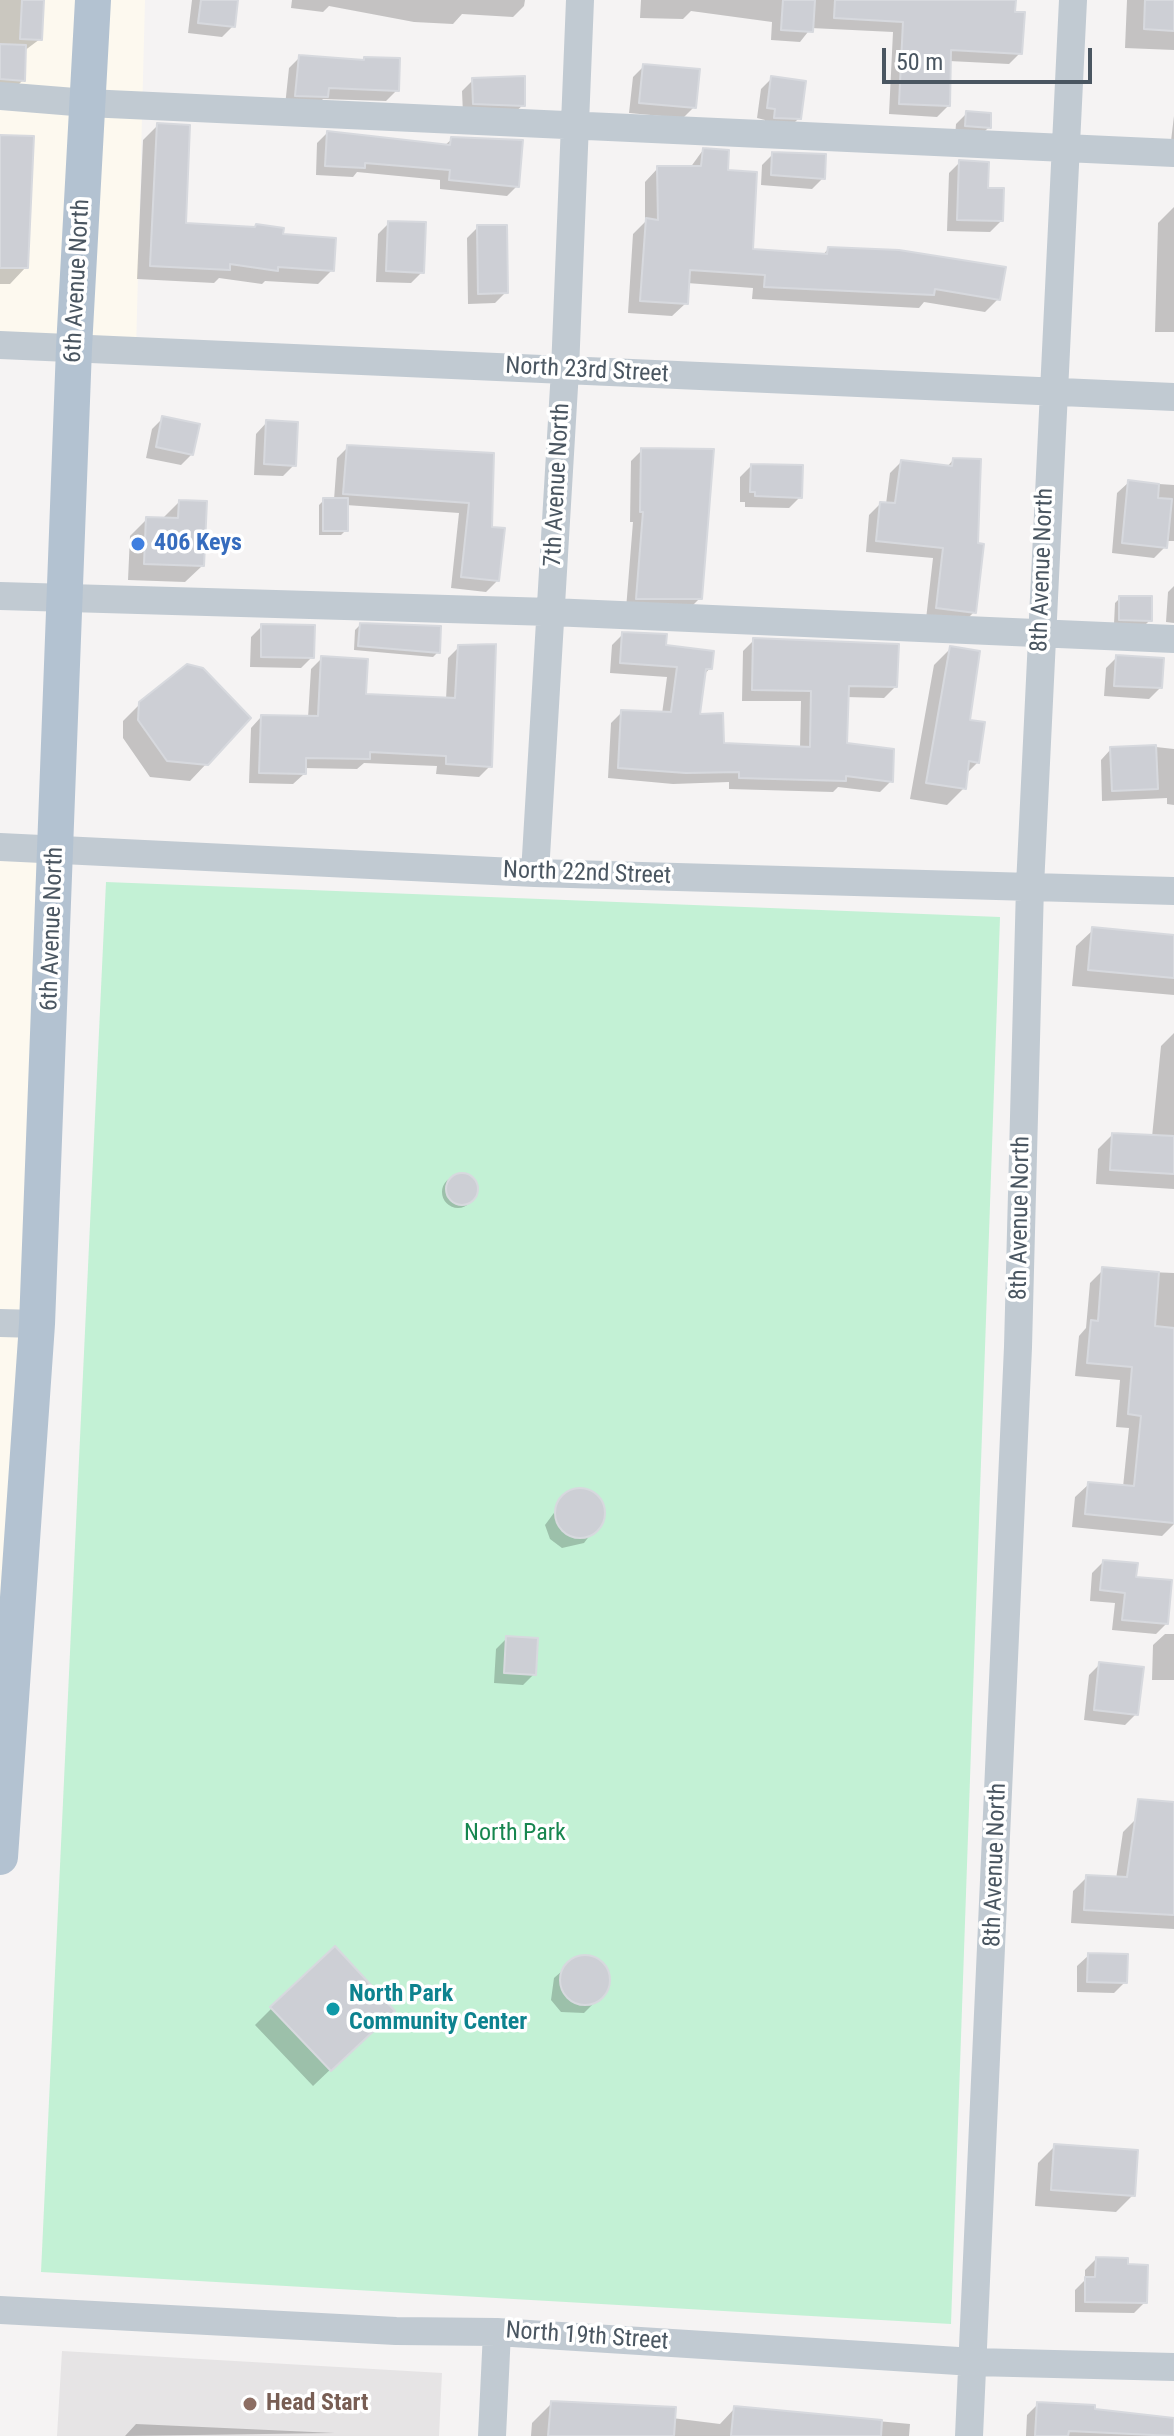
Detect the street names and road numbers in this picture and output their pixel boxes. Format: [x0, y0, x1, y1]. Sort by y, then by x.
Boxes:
street label: 6th Avenue North [59, 198, 97, 364]
street label: North 23rd Street [505, 352, 669, 390]
street label: 7th Avenue North [539, 402, 577, 568]
street label: 8th Avenue North [1026, 487, 1060, 653]
street label: 6th Avenue North [36, 846, 70, 1012]
street label: North 22nd Street [503, 857, 671, 891]
street label: 8th Avenue North [1005, 1136, 1037, 1300]
street label: 8th Avenue North [979, 1782, 1013, 1948]
street label: North 19th Street [505, 2317, 669, 2357]

